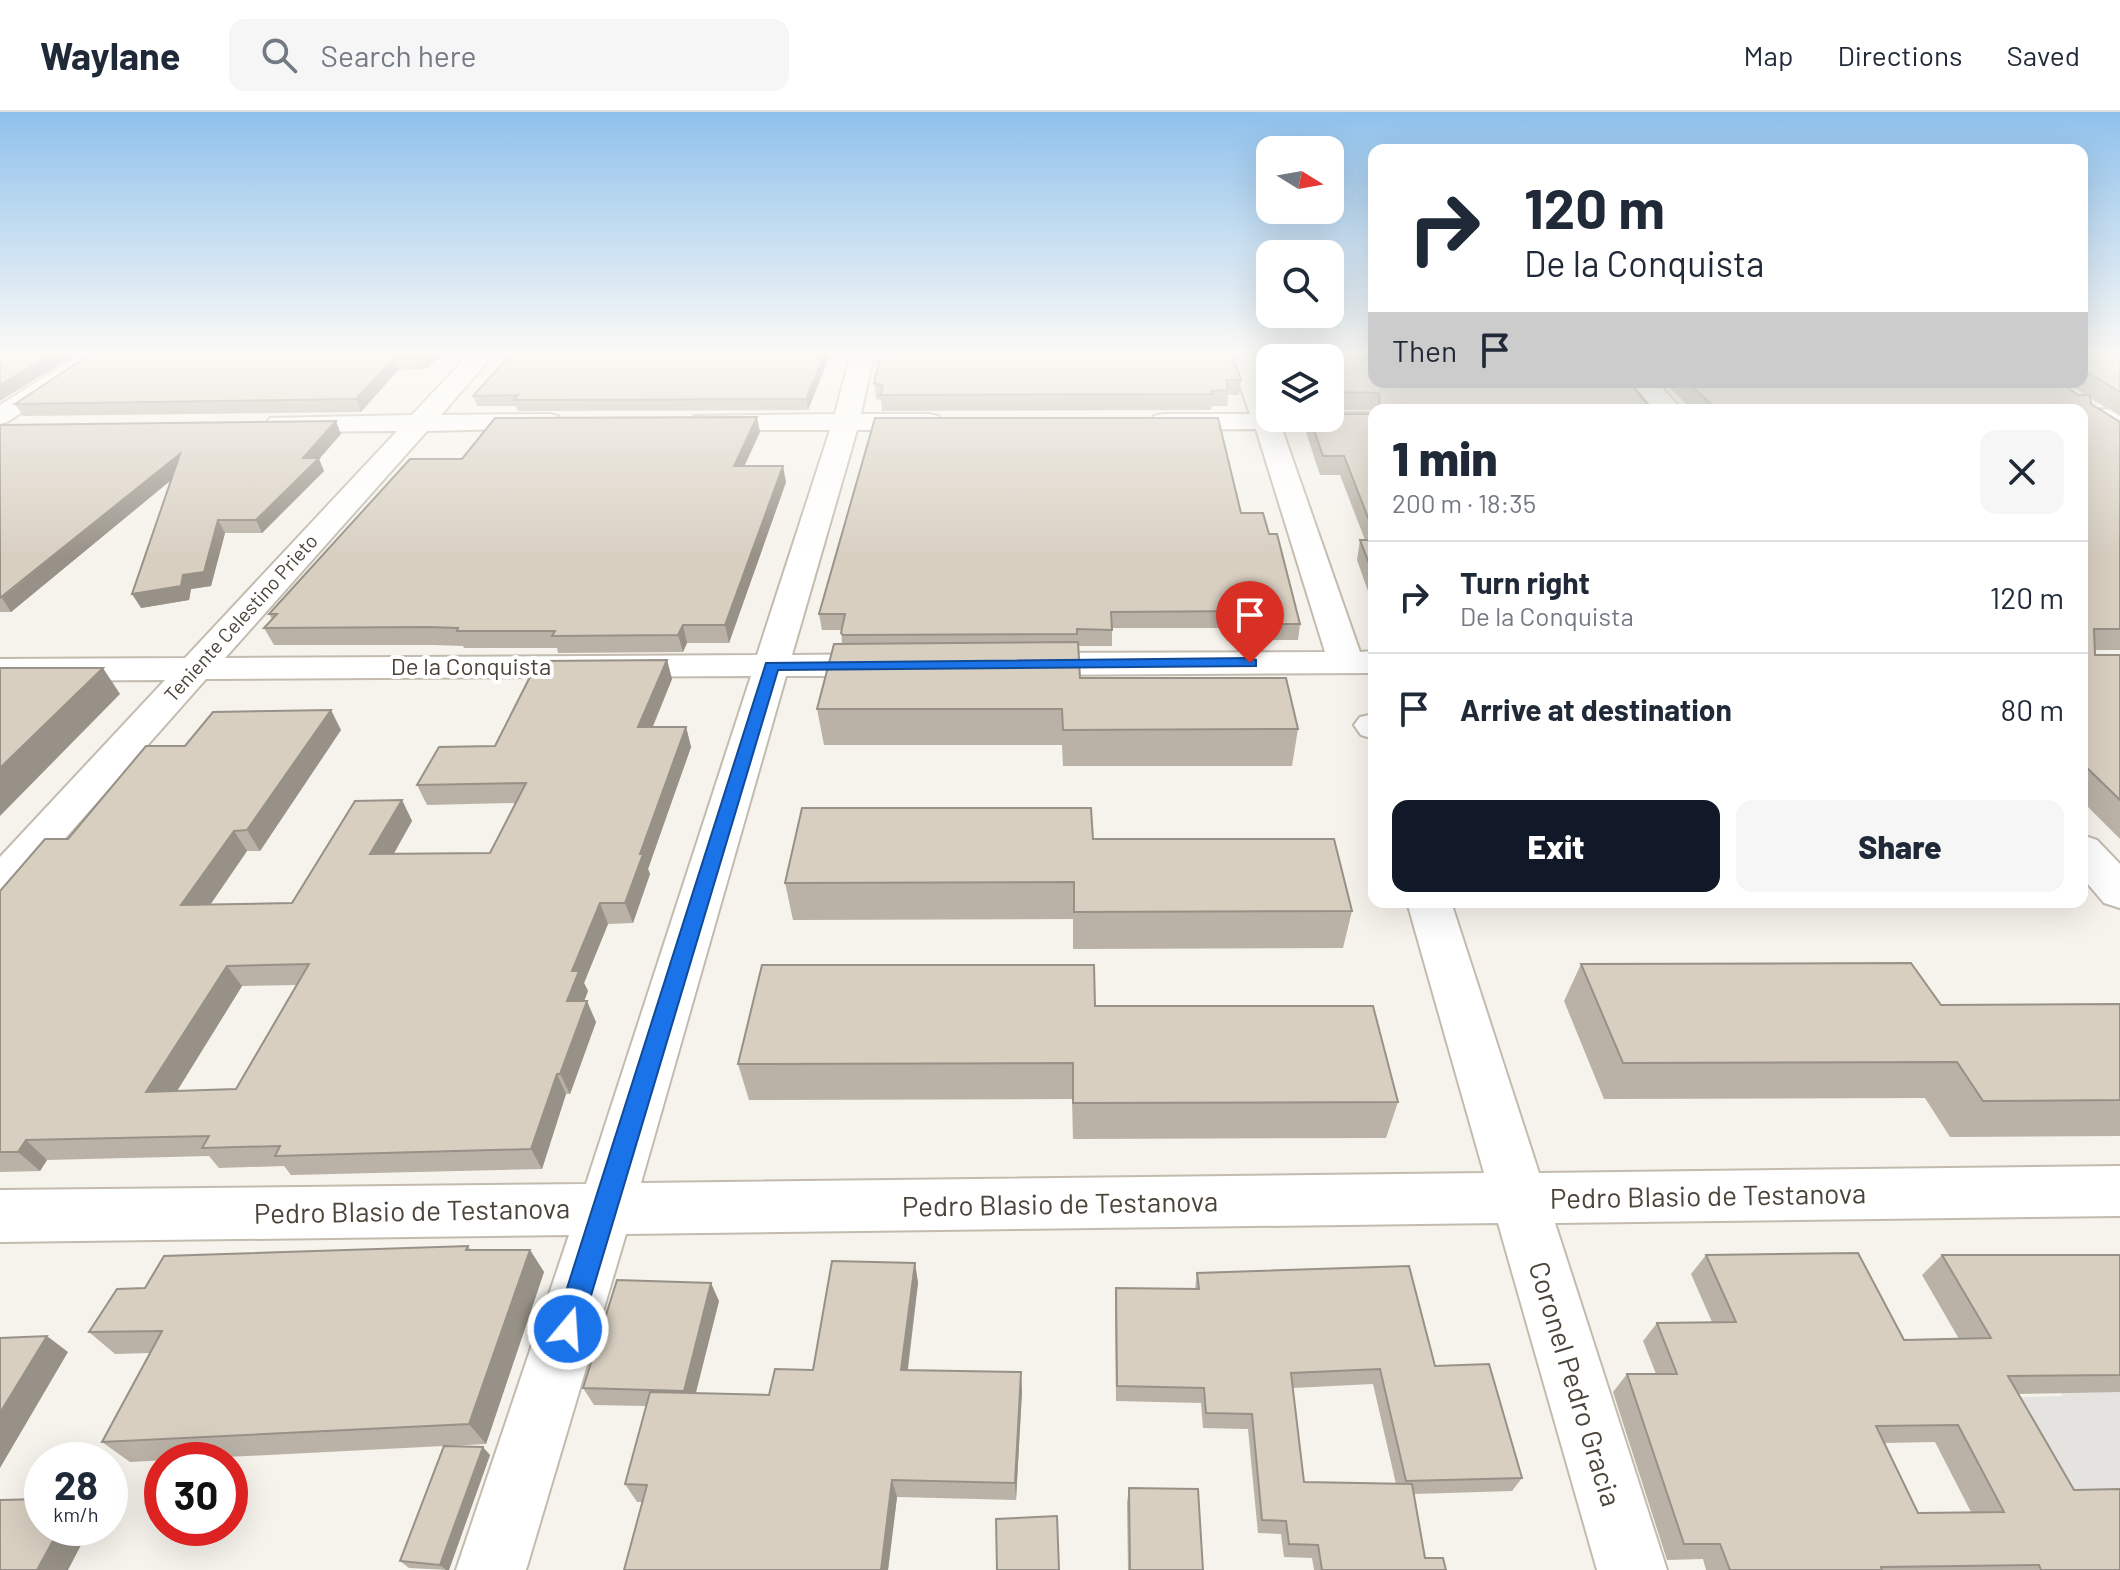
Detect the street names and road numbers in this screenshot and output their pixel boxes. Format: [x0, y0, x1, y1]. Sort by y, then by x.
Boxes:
street label: Teniente Celestino Prieto [159, 528, 322, 706]
street label: De la Conquista [391, 651, 551, 680]
street label: Pedro Blasio de Testanova [1550, 1175, 1866, 1215]
street label: Pedro Blasio de Testanova [902, 1183, 1218, 1223]
street label: Pedro Blasio de Testanova [254, 1190, 570, 1230]
street label: Coronel Pedro Gracia [1523, 1257, 1629, 1510]

